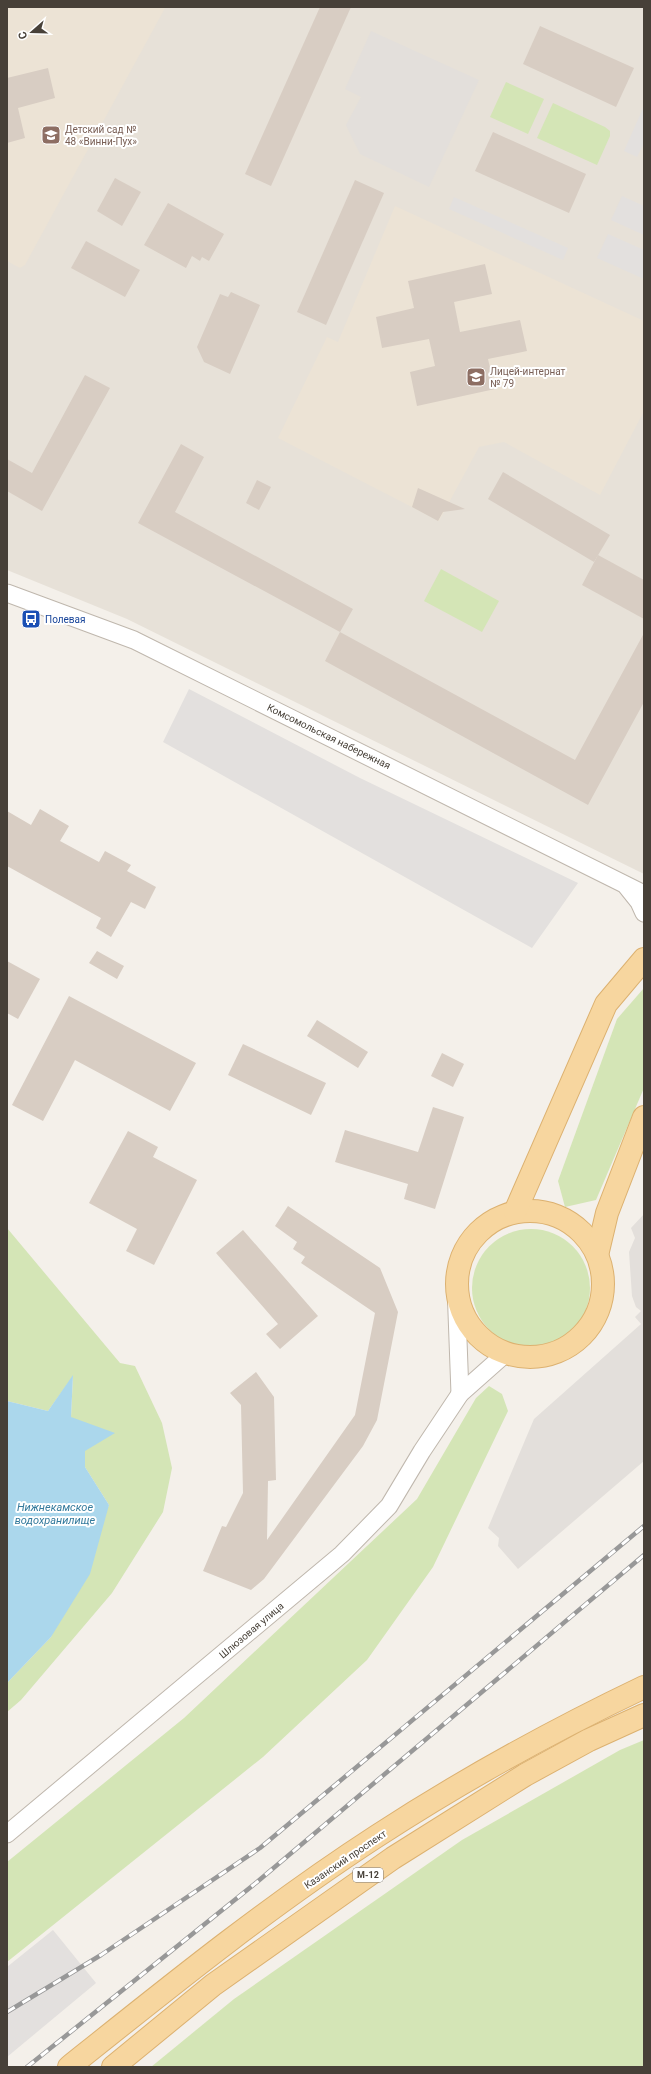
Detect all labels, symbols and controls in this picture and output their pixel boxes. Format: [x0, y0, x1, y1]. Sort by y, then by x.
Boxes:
north arrow [12, 12, 52, 52]
text: С [16, 30, 30, 41]
school or university icon: Детский сад № 48 «Винни-Пух» [40, 124, 62, 146]
place label: Детский сад № 48 «Винни-Пух» [65, 124, 137, 147]
school or university icon: Лицей-интернат № 79 [465, 366, 487, 388]
place label: Лицей-интернат № 79 [490, 366, 566, 389]
bus stop icon: Полевая [20, 608, 42, 630]
place label: Полевая [45, 614, 86, 625]
street label: Комсомольская набережная [265, 702, 392, 771]
water label: Нижнекамское водохранилище [15, 1501, 96, 1527]
street label: Шлюзовая улица [217, 1600, 286, 1661]
street label: Казанский проспект [302, 1828, 388, 1891]
road number: М-12 [353, 1868, 383, 1882]

